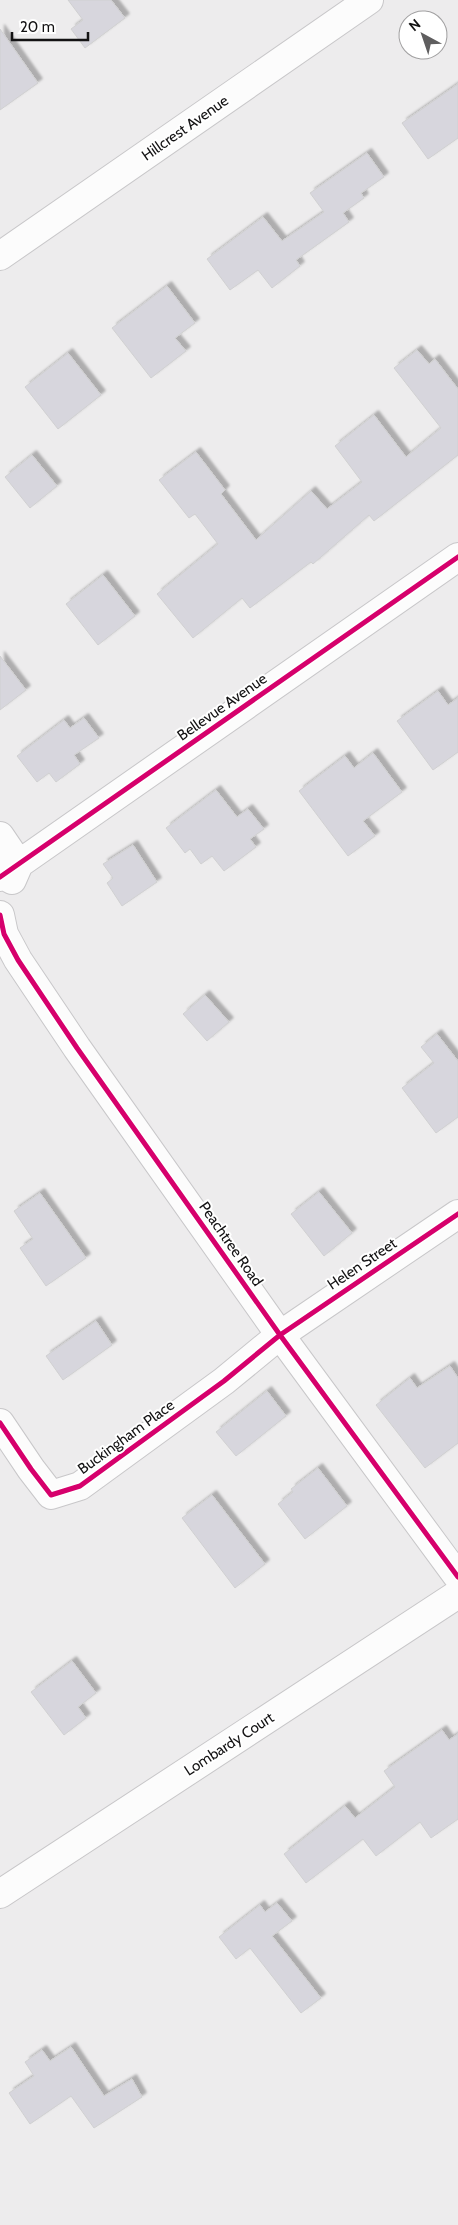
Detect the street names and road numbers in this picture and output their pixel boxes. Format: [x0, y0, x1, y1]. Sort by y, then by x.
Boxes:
street label: Hillcrest Avenue [138, 91, 232, 165]
street label: Bellevue Avenue [174, 669, 270, 745]
street label: Peachtree Road [195, 1198, 267, 1290]
street label: Helen Street [324, 1234, 400, 1294]
street label: Buckingham Place [74, 1396, 178, 1478]
street label: Lombardy Court [181, 1708, 277, 1780]

